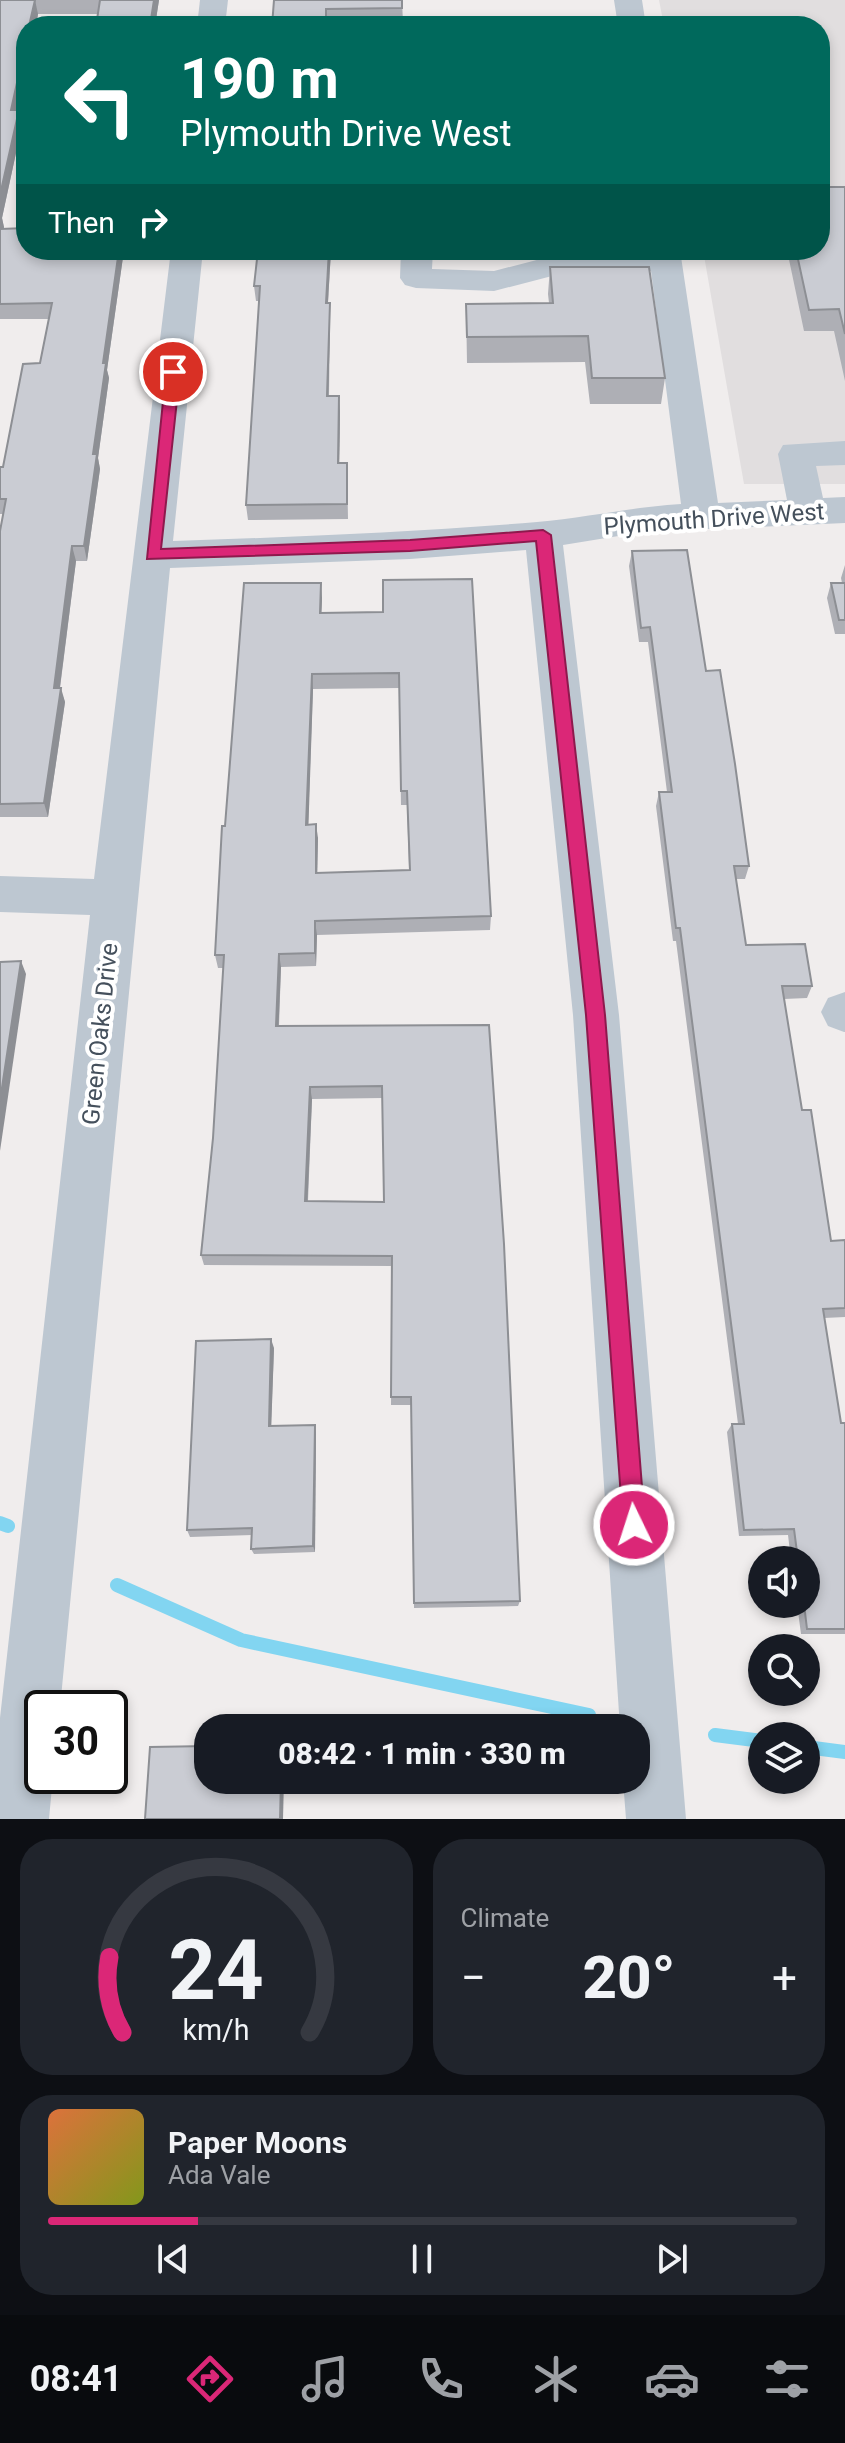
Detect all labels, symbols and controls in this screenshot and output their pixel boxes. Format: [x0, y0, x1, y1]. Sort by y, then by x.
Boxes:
text: 190 m [180, 46, 339, 112]
icon: left [48, 48, 152, 152]
text: Plymouth Drive West [180, 113, 512, 155]
icon: right [131, 200, 175, 244]
text: Then [48, 205, 115, 240]
pin [139, 338, 207, 406]
icon: arrive [151, 350, 195, 394]
street label: Plymouth Drive West [603, 497, 825, 541]
street label: Green Oaks Drive [77, 942, 123, 1126]
position arrow [592, 1483, 676, 1567]
map controls [748, 1546, 820, 1794]
button: sound [748, 1546, 820, 1618]
button: search [748, 1634, 820, 1706]
speed limit sign: 30 [24, 1690, 128, 1794]
button: layers [748, 1722, 820, 1794]
text: 08:42 · 1 min · 330 m [278, 1736, 566, 1771]
text: Climate [461, 1903, 549, 1933]
text: 24 [169, 1922, 264, 2019]
text: 20° [582, 1942, 675, 2013]
text: − [461, 1952, 486, 2004]
text: + [772, 1952, 797, 2004]
text: km/h [183, 2013, 250, 2047]
text: Paper Moons [168, 2125, 347, 2160]
text: Ada Vale [168, 2160, 270, 2190]
icon: previous [151, 2237, 195, 2281]
icon: pause [400, 2237, 444, 2281]
icon: next [650, 2237, 694, 2281]
icon: directions [182, 2351, 238, 2407]
icon: music [297, 2351, 353, 2407]
icon: phone [413, 2351, 469, 2407]
icon: climate [528, 2351, 584, 2407]
icon: car [644, 2351, 700, 2407]
icon: filters [759, 2351, 815, 2407]
text: 08:41 [30, 2358, 122, 2400]

